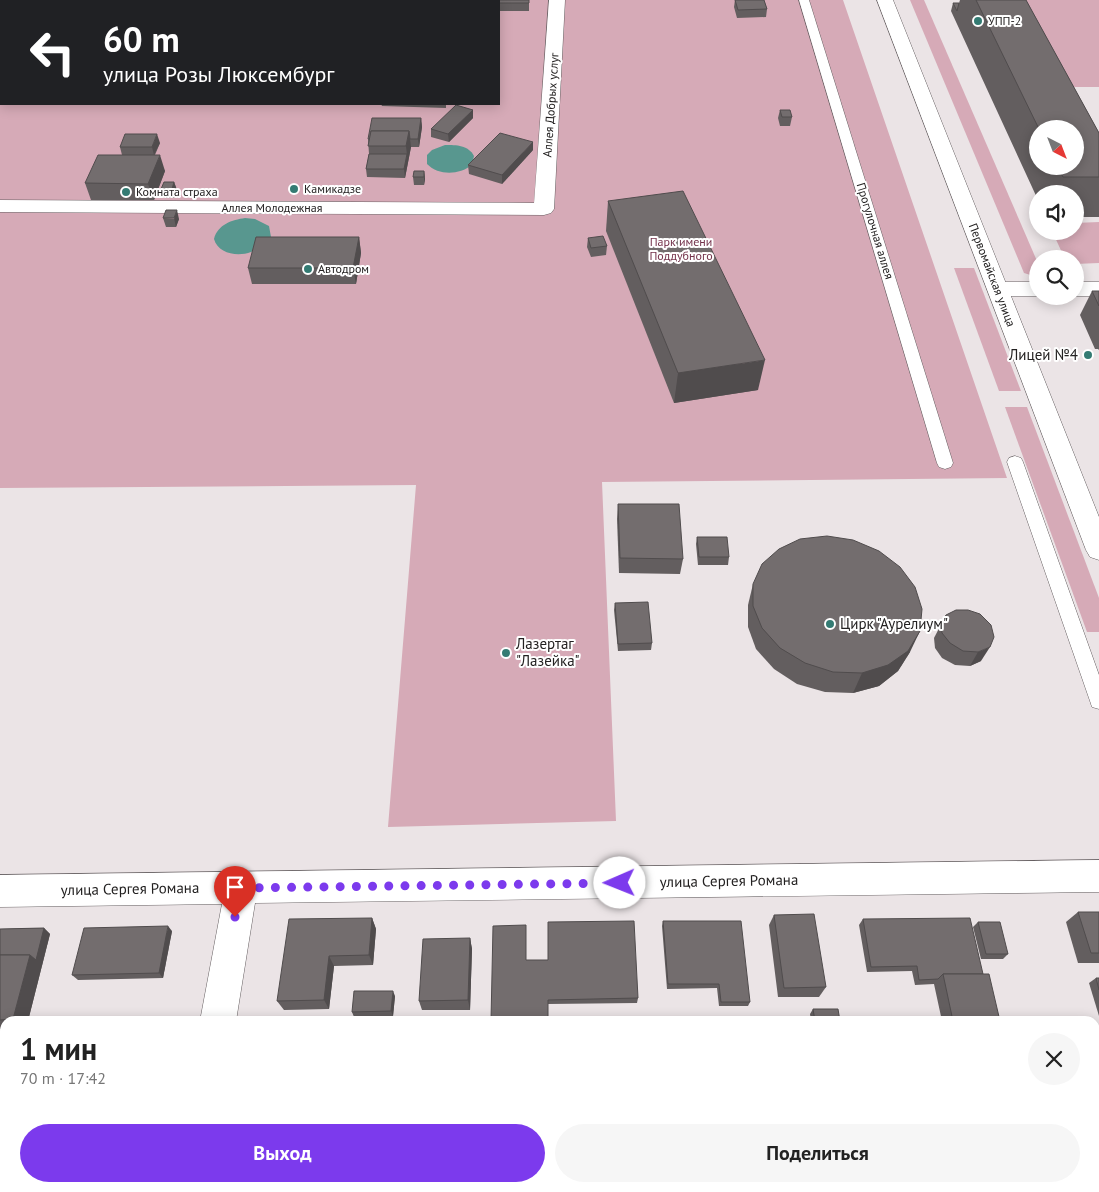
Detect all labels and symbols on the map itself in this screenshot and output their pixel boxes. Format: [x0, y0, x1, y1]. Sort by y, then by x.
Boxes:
place label: УПП-2 [988, 13, 1021, 28]
marker: УПП-2 [972, 15, 984, 27]
street label: Аллея Добрых услуг [539, 52, 562, 158]
north arrow [1029, 120, 1084, 175]
place label: Камикадзе [304, 181, 361, 196]
street label: Прогулочная аллея [854, 181, 897, 281]
marker: Камикадзе [288, 183, 300, 195]
place label: Комната страха [136, 184, 218, 199]
marker: Комната страха [120, 186, 132, 198]
street label: Аллея Молодежная [222, 200, 322, 215]
street label: Первомайская улица [966, 221, 1019, 329]
park label: Парк имени Поддубного [649, 234, 713, 263]
place label: Автодром [318, 261, 369, 276]
marker: Автодром [302, 263, 314, 275]
place label: Лицей №4 [1008, 345, 1078, 364]
marker: Лицей №4 [1082, 349, 1094, 361]
place label: Цирк "Аурелиум" [840, 614, 948, 633]
marker: Цирк "Аурелиум" [824, 618, 836, 630]
place label: Лазертаг "Лазейка" [515, 634, 580, 670]
marker: Лазертаг "Лазейка" [500, 647, 512, 659]
position arrow [593, 856, 645, 908]
pin [214, 866, 256, 917]
street label: улица Сергея Романа [660, 870, 798, 891]
street label: улица Сергея Романа [61, 878, 199, 899]

